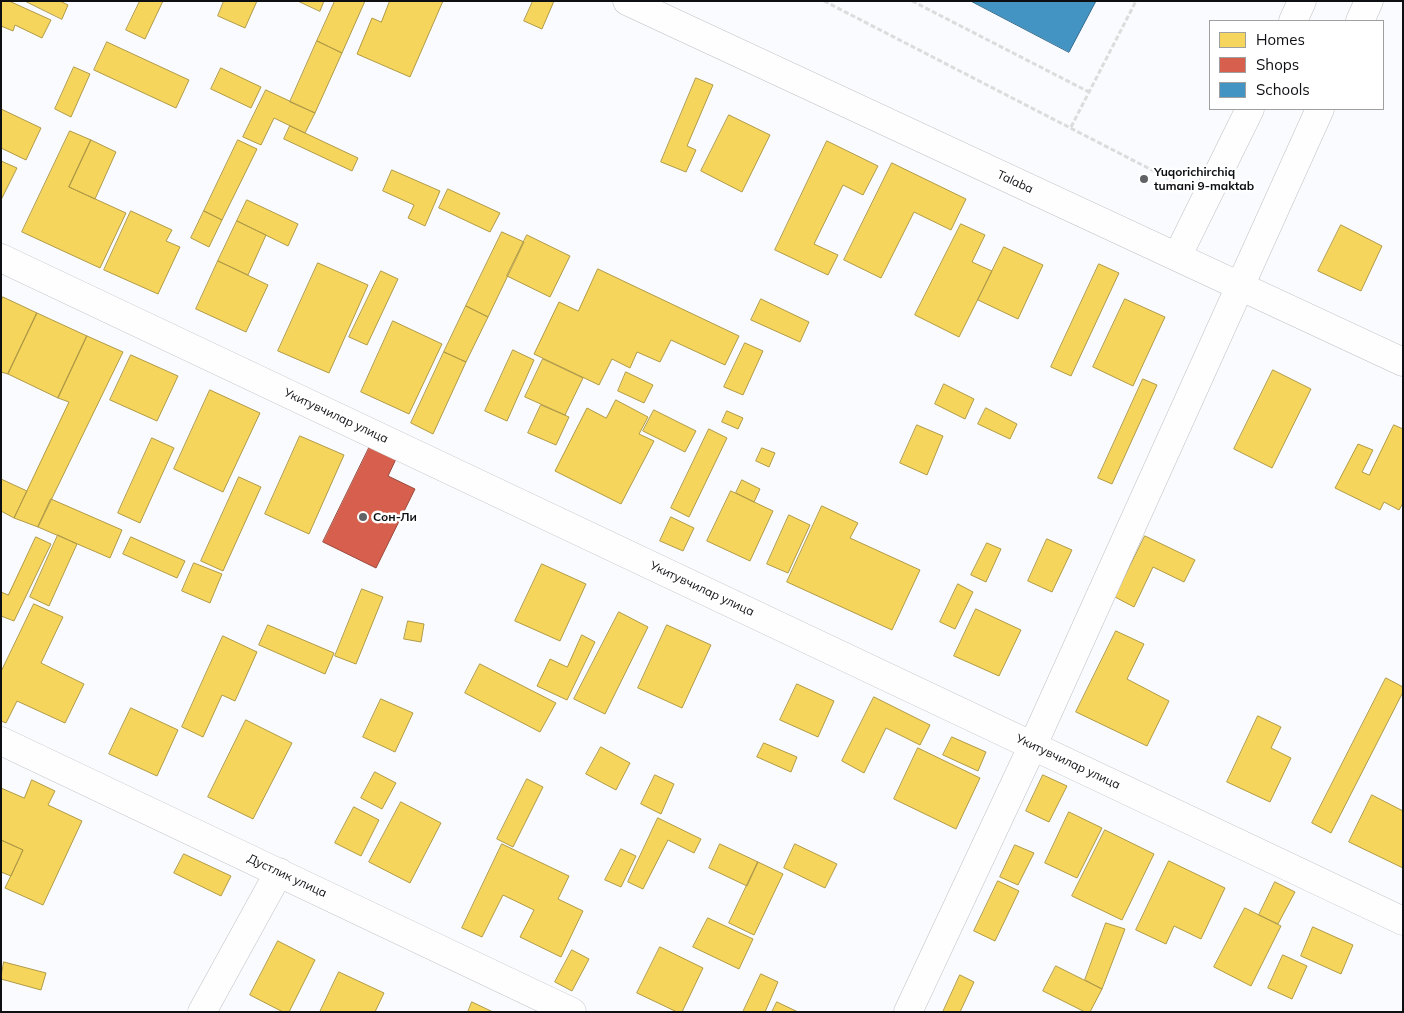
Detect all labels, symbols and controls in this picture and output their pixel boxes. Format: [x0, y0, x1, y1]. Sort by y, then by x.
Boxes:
legend [1209, 20, 1384, 110]
text: Homes [1256, 30, 1305, 49]
text: Shops [1256, 55, 1299, 74]
text: Schools [1256, 80, 1310, 99]
place label: Yuqorichirchiq tumani 9-maktab [1154, 165, 1254, 193]
street label: Talaba [995, 167, 1035, 197]
marker: Yuqorichirchiq tumani 9-maktab [1138, 173, 1150, 185]
street label: Укитувчилар улица [282, 386, 390, 446]
place label: Сон-Ли [373, 510, 417, 524]
marker: Сон-Ли [357, 511, 369, 523]
street label: Укитувчилар улица [648, 559, 756, 619]
street label: Укитувчилар улица [1014, 732, 1122, 792]
street label: Дустлик улица [245, 851, 329, 901]

